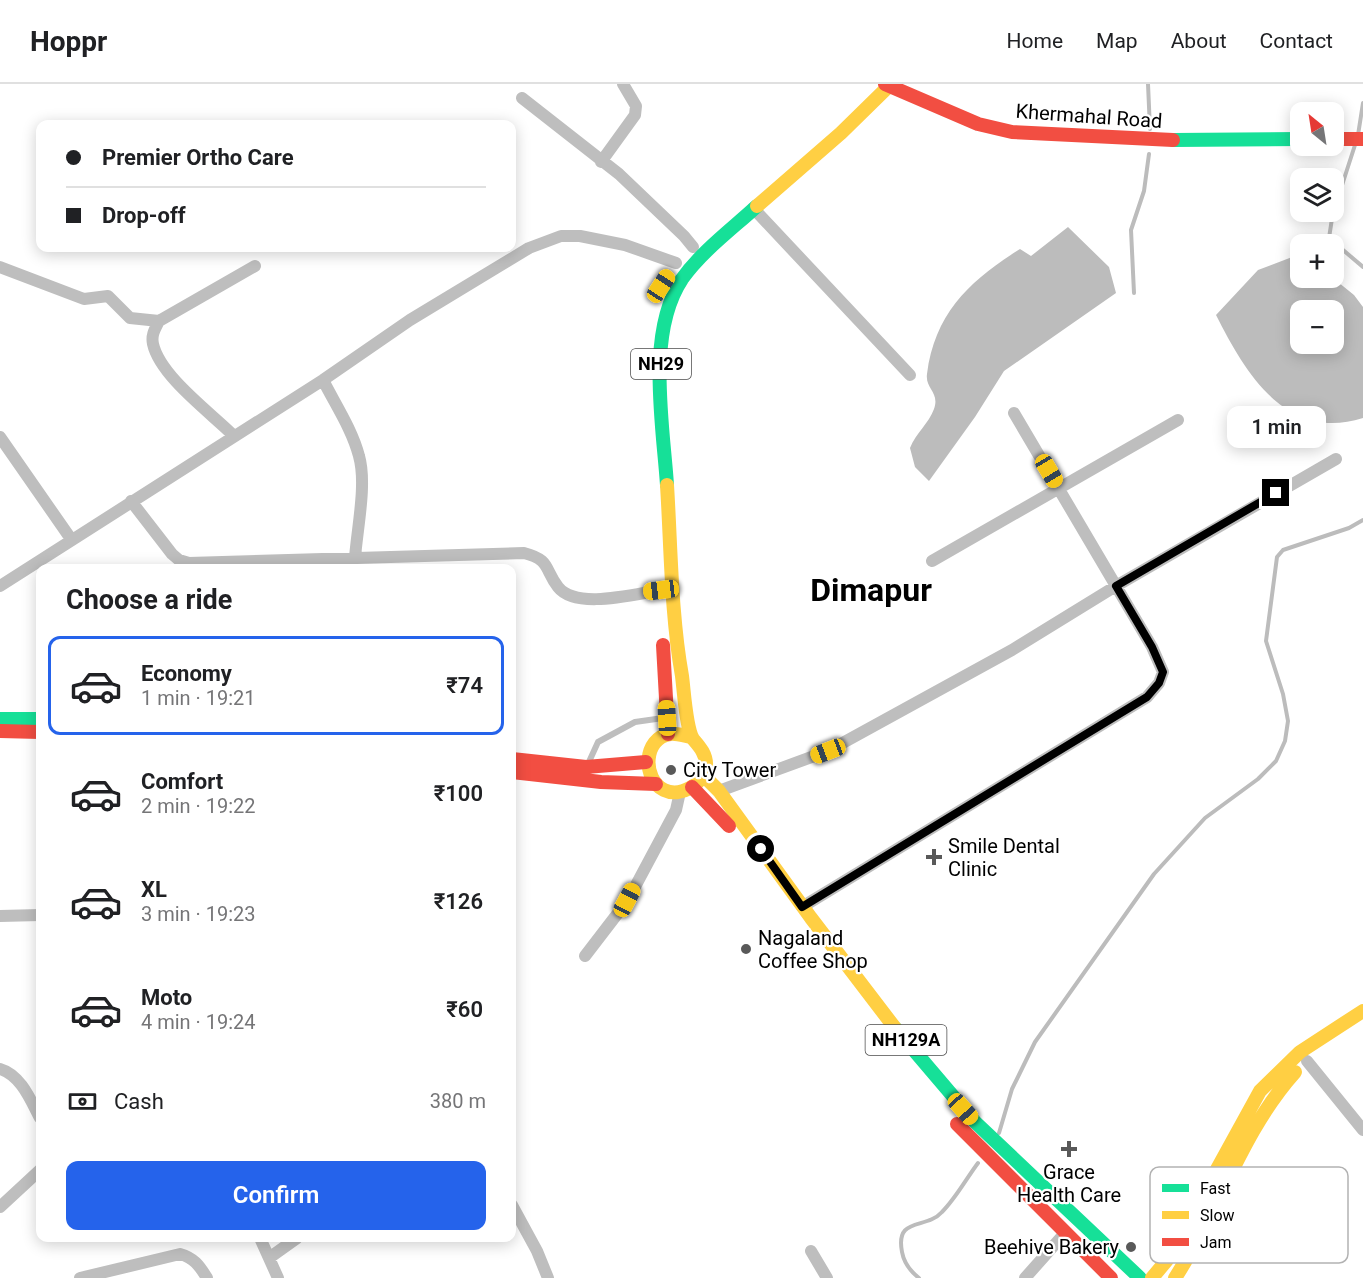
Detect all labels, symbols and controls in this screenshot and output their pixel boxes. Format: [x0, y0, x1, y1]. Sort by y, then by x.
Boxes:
text: Hoppr [30, 25, 107, 58]
text: Home [1007, 29, 1063, 53]
text: Map [1096, 29, 1138, 53]
text: About [1171, 29, 1227, 53]
text: Contact [1260, 29, 1333, 53]
street label: Khermahal Road [1015, 99, 1163, 133]
north arrow [1290, 102, 1344, 156]
map controls [1290, 102, 1344, 354]
text: Premier Ortho Care [102, 145, 294, 170]
button: layers [1290, 168, 1344, 222]
text: Drop-off [102, 203, 186, 228]
button: + [1290, 234, 1344, 288]
car [644, 266, 678, 306]
button: − [1290, 300, 1344, 354]
road number: NH29 [631, 349, 691, 379]
callout: 1 min [1226, 406, 1326, 448]
text: 1 min [1251, 415, 1302, 439]
car [1032, 451, 1066, 491]
route end [1262, 479, 1289, 506]
district label: Dimapur [810, 571, 932, 609]
car [642, 579, 680, 601]
text: Choose a ride [66, 584, 232, 616]
icon: car [69, 659, 123, 713]
text: Economy [141, 661, 232, 686]
text: ₹74 [446, 673, 483, 698]
text: 1 min · 19:21 [141, 686, 256, 710]
car [657, 700, 677, 736]
car [808, 736, 848, 766]
place label: City Tower [683, 758, 776, 782]
marker: City Tower [664, 763, 678, 777]
icon: car [69, 767, 123, 821]
text: Comfort [141, 769, 223, 794]
text: ₹100 [434, 781, 483, 806]
text: 2 min · 19:22 [141, 794, 256, 818]
place label: Smile Dental Clinic [948, 834, 1060, 881]
route start [747, 835, 774, 862]
marker: Smile Dental Clinic [925, 848, 943, 866]
icon: car [69, 875, 123, 929]
text: XL [141, 877, 167, 902]
car [611, 880, 643, 920]
text: ₹126 [434, 889, 483, 914]
text: 3 min · 19:23 [141, 902, 256, 926]
place label: Nagaland Coffee Shop [758, 926, 868, 973]
marker: Nagaland Coffee Shop [739, 942, 753, 956]
icon: car [69, 983, 123, 1037]
text: Moto [141, 985, 192, 1010]
text: ₹60 [446, 997, 483, 1022]
text: 4 min · 19:24 [141, 1010, 256, 1034]
road number: NH129A [866, 1025, 946, 1055]
icon: cash [66, 1085, 99, 1118]
text: Cash [114, 1089, 164, 1114]
text: 380 m [430, 1089, 486, 1113]
car [944, 1090, 982, 1128]
marker: Grace Health Care [1060, 1140, 1078, 1158]
place label: Grace Health Care [1017, 1160, 1121, 1207]
button: Confirm [66, 1161, 486, 1230]
legend [1150, 1167, 1348, 1263]
text: Fast [1200, 1179, 1231, 1198]
text: Slow [1200, 1206, 1235, 1225]
text: Jam [1200, 1233, 1232, 1252]
place label: Beehive Bakery [984, 1235, 1120, 1259]
marker: Beehive Bakery [1124, 1240, 1138, 1254]

